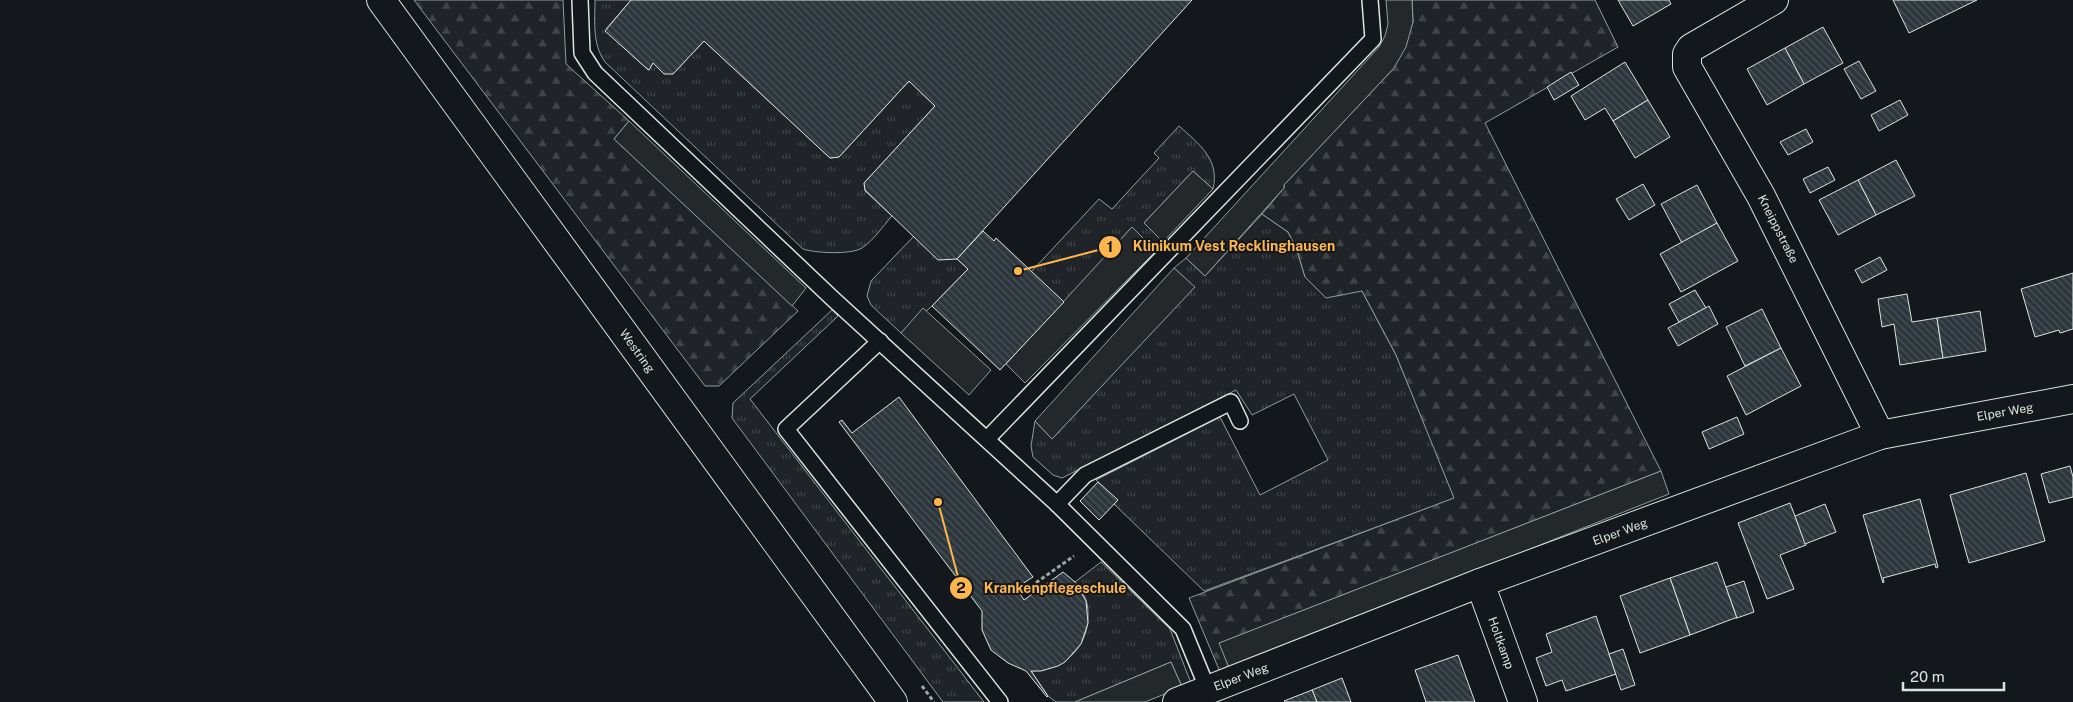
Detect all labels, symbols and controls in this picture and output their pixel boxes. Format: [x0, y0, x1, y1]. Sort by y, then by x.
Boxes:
street label: Kneippstraße [1755, 192, 1801, 266]
callout: Klinikum Vest Recklinghausen [1098, 232, 1346, 261]
text: 1 [1107, 238, 1113, 255]
text: Klinikum Vest Recklinghausen [1133, 238, 1335, 254]
street label: Westring [617, 326, 657, 376]
street label: Elper Weg [1976, 400, 2034, 424]
street label: Elper Weg [1591, 516, 1649, 548]
callout: Krankenpflegeschule [949, 573, 1136, 602]
text: 2 [956, 579, 966, 596]
text: Krankenpflegeschule [984, 580, 1126, 596]
street label: Holtkamp [1485, 615, 1517, 671]
street label: Elper Weg [1212, 660, 1270, 694]
scale bar [1903, 660, 2004, 692]
text: 20 m [1910, 668, 1945, 685]

